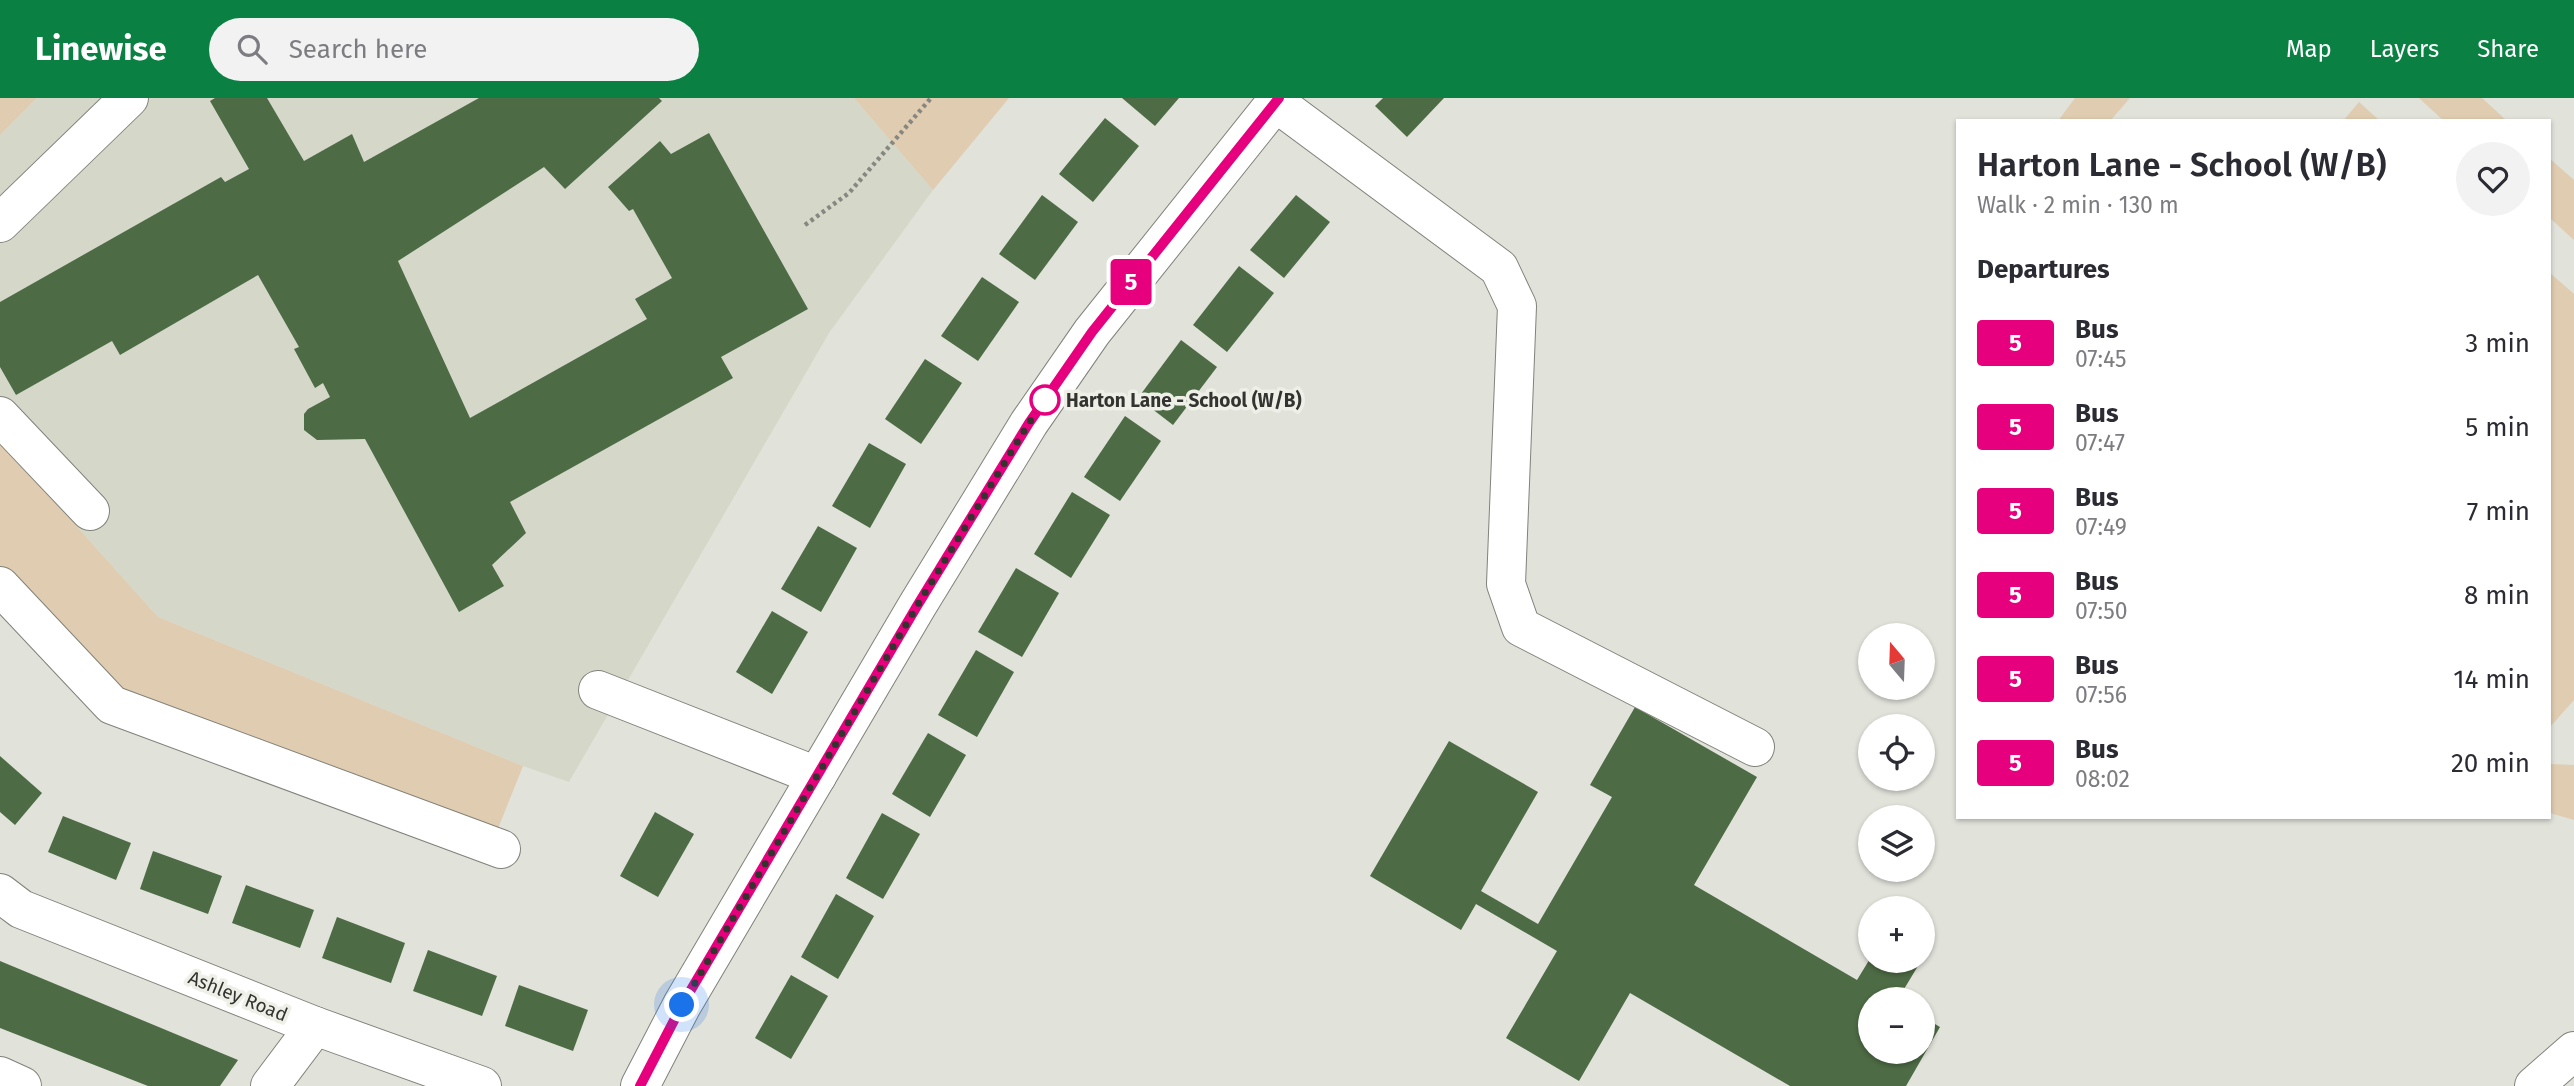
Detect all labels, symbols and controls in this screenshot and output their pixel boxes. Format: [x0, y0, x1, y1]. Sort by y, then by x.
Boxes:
search box [209, 18, 699, 81]
text: Linewise [35, 29, 167, 69]
icon: search [233, 30, 271, 68]
text: Search here [289, 34, 428, 65]
text: Map [2286, 35, 2332, 63]
text: Layers [2370, 35, 2439, 63]
text: Share [2477, 35, 2539, 63]
button: heart [2456, 142, 2530, 216]
text: Harton Lane - School (W/B) [1977, 145, 2386, 185]
text: Walk · 2 min · 130 m [1977, 191, 2179, 219]
text: Departures [1977, 254, 2110, 285]
line badge: 5 [1108, 259, 1154, 305]
text: 5 [1125, 268, 1137, 296]
text: Bus [2075, 314, 2118, 345]
text: 3 min [2465, 328, 2530, 359]
text: 5 [2009, 329, 2022, 357]
text: 07:45 [2075, 345, 2127, 373]
marker: Harton Lane - School (W/B) [1030, 385, 1060, 415]
place label: Harton Lane - School (W/B) [1066, 389, 1302, 412]
text: Bus [2075, 398, 2118, 429]
text: 5 min [2465, 412, 2530, 443]
text: 5 [2009, 413, 2022, 441]
text: 07:47 [2075, 429, 2125, 457]
text: Bus [2075, 482, 2118, 513]
text: 7 min [2467, 496, 2530, 527]
text: 5 [2009, 497, 2022, 525]
text: 07:49 [2075, 513, 2127, 541]
text: Bus [2075, 566, 2118, 597]
text: 8 min [2464, 580, 2530, 611]
text: 5 [2009, 581, 2022, 609]
text: 07:50 [2075, 597, 2128, 625]
north arrow [1858, 623, 1936, 700]
map controls [1858, 623, 1935, 1064]
text: Bus [2075, 650, 2118, 681]
text: 14 min [2453, 664, 2530, 695]
text: 5 [2009, 665, 2022, 693]
text: 07:56 [2075, 681, 2127, 709]
button: locate [1858, 714, 1935, 791]
text: Bus [2075, 734, 2118, 765]
text: 20 min [2451, 748, 2530, 779]
text: 5 [2009, 749, 2022, 777]
text: 08:02 [2075, 765, 2130, 793]
button: layers [1858, 805, 1935, 882]
button: + [1858, 896, 1935, 973]
street label: Ashley Road [185, 966, 291, 1026]
your location [664, 987, 699, 1022]
button: − [1858, 987, 1935, 1064]

